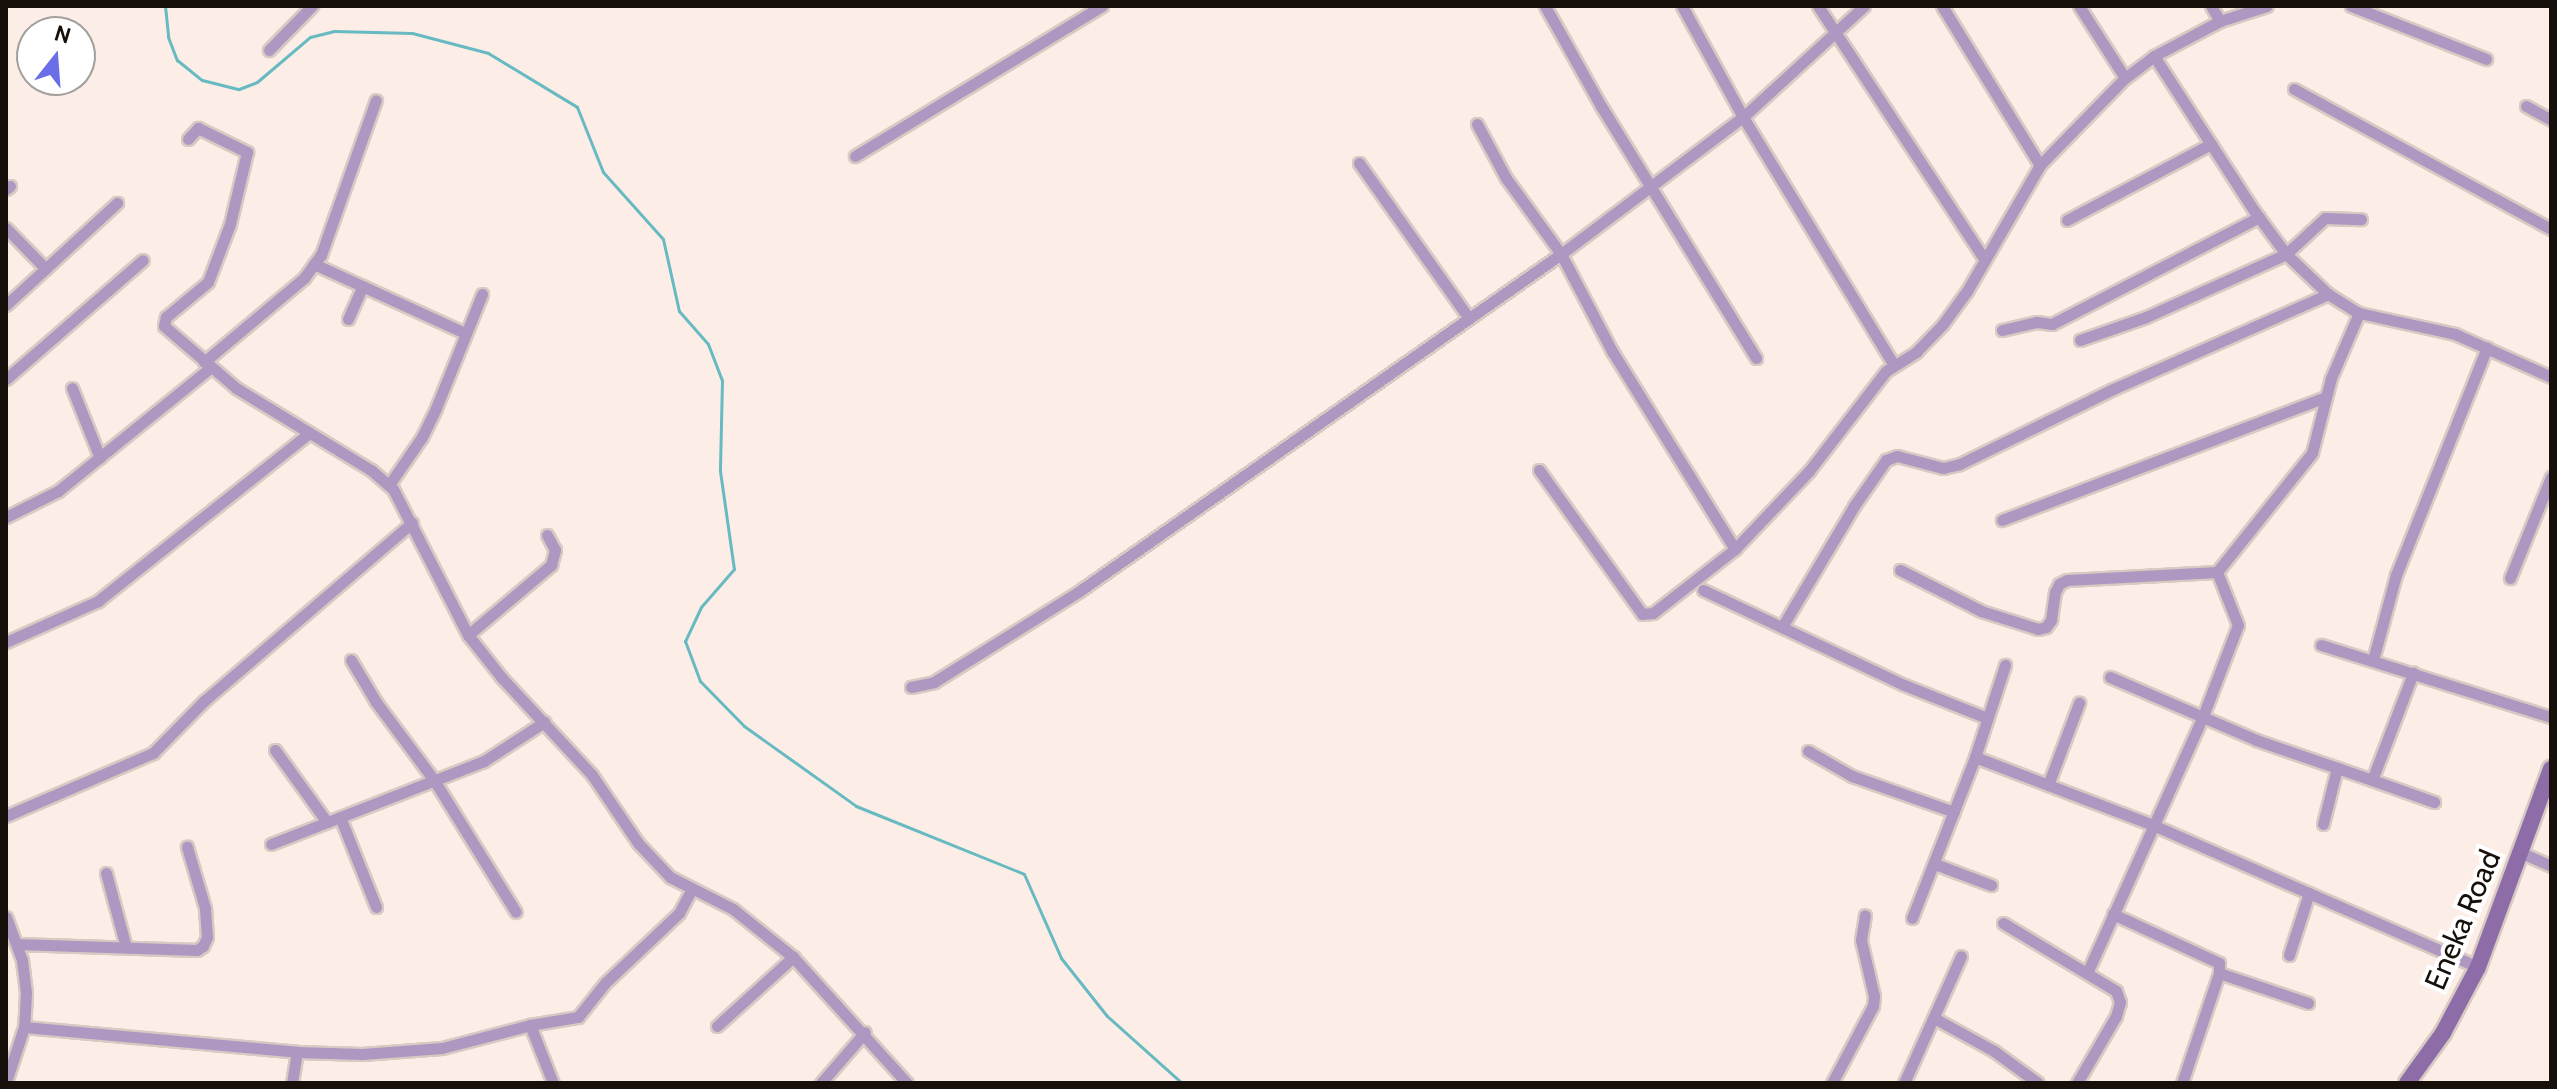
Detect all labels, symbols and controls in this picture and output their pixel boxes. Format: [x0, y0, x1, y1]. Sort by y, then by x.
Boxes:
north arrow [16, 16, 96, 96]
text: N [51, 19, 74, 50]
street label: Eneka Road [2418, 845, 2508, 995]

